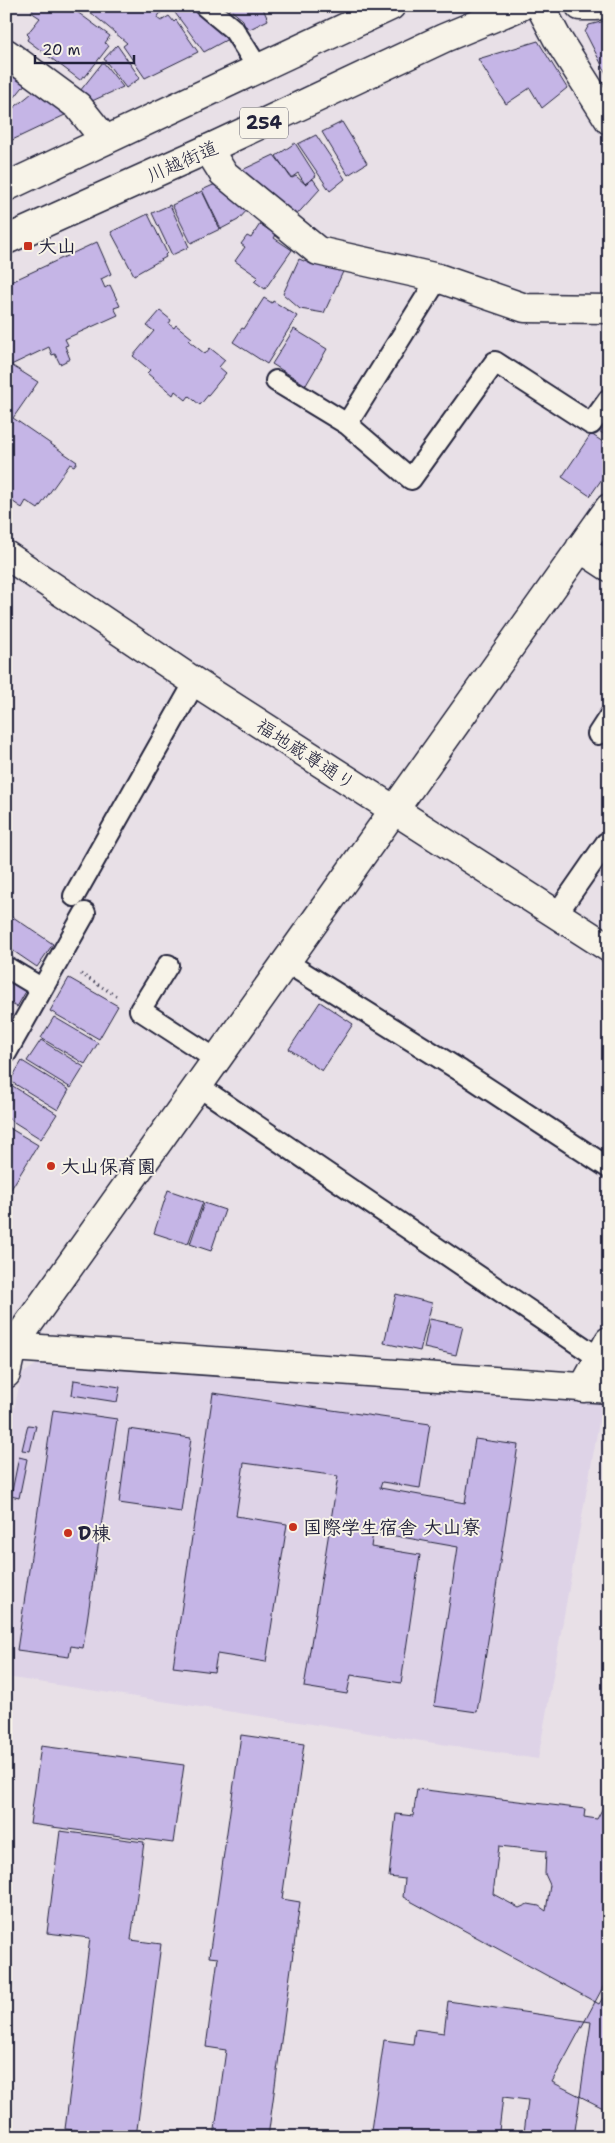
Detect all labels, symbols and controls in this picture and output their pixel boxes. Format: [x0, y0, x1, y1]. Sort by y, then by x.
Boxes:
scale bar [35, 32, 134, 64]
text: 20 m [42, 40, 81, 60]
road number: 254 [240, 108, 288, 138]
street label: 川越街道 [142, 135, 222, 188]
place label: 大山 [38, 234, 76, 259]
marker: 大山 [22, 240, 34, 252]
street label: 福地蔵尊通り [251, 713, 360, 796]
place label: 大山保育園 [61, 1154, 156, 1179]
marker: 大山保育園 [45, 1160, 57, 1172]
place label: 国際学生宿舎 大山寮 [303, 1515, 481, 1540]
place label: D棟 [78, 1521, 110, 1546]
marker: 国際学生宿舎 大山寮 [287, 1521, 299, 1533]
marker: D棟 [62, 1527, 74, 1539]

